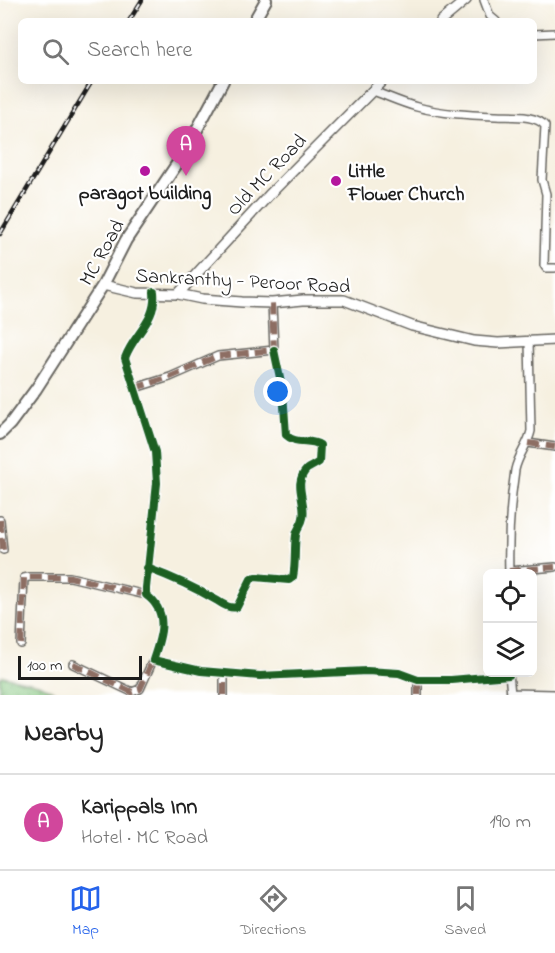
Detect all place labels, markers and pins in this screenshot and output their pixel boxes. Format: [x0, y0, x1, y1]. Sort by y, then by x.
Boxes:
pin: A [166, 126, 206, 176]
place label: Little Flower Church [347, 158, 464, 210]
marker: paragot building [138, 164, 152, 178]
marker: Little Flower Church [329, 174, 343, 188]
place label: paragot building [79, 180, 211, 210]

